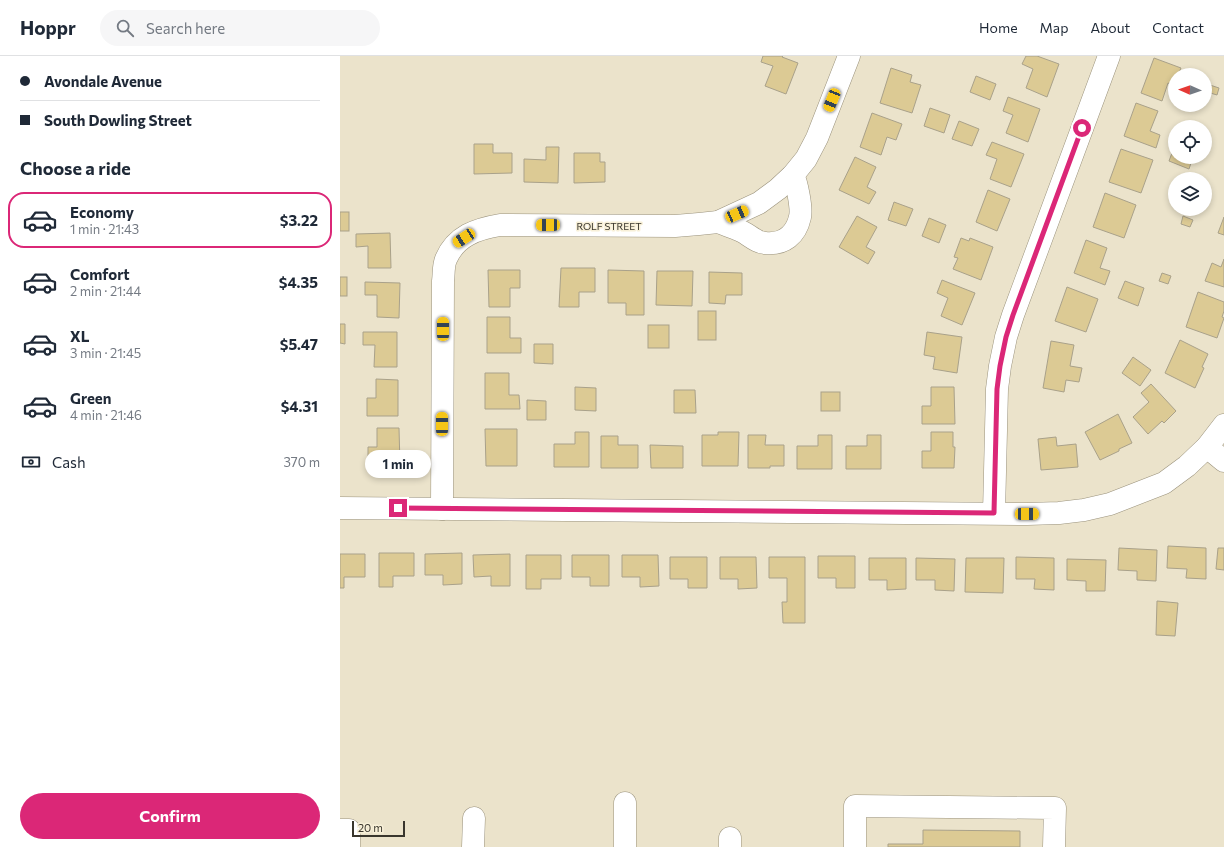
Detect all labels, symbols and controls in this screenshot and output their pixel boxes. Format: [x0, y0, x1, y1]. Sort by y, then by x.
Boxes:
search box [100, 10, 380, 46]
text: Hoppr [20, 16, 76, 39]
icon: search [114, 17, 136, 39]
text: Search here [146, 19, 225, 37]
text: Home [979, 19, 1018, 36]
text: Map [1040, 19, 1068, 36]
text: About [1090, 19, 1130, 36]
text: Contact [1152, 19, 1204, 36]
north arrow [1168, 68, 1212, 112]
map controls [1168, 68, 1212, 216]
text: Avondale Avenue [44, 72, 162, 90]
car [822, 87, 842, 113]
text: South Dowling Street [44, 111, 192, 129]
route start [1073, 119, 1091, 137]
button: locate [1168, 120, 1212, 164]
text: Choose a ride [20, 157, 131, 179]
button: layers [1168, 172, 1212, 216]
icon: car [22, 202, 58, 238]
text: Economy [70, 203, 134, 221]
car [724, 204, 750, 224]
text: $3.22 [280, 211, 318, 229]
car [536, 219, 560, 231]
street label: ROLF STREET [576, 220, 642, 232]
text: 1 min · 21:43 [70, 221, 139, 237]
car [451, 226, 477, 250]
icon: car [22, 264, 58, 300]
text: Comfort [70, 265, 130, 283]
text: $4.35 [279, 273, 318, 291]
text: 2 min · 21:44 [70, 283, 141, 299]
car [437, 317, 449, 341]
icon: car [22, 326, 58, 362]
text: XL [70, 327, 89, 345]
text: $5.47 [280, 335, 318, 353]
text: 3 min · 21:45 [70, 345, 141, 361]
icon: car [22, 388, 58, 424]
text: Green [70, 389, 111, 407]
text: $4.31 [281, 397, 318, 415]
text: 4 min · 21:46 [70, 407, 142, 423]
car [436, 412, 448, 436]
callout: 1 min [365, 450, 431, 478]
icon: cash [20, 451, 42, 473]
text: Cash [52, 453, 86, 471]
text: 370 m [283, 454, 320, 470]
text: 1 min [383, 456, 413, 472]
route end [389, 499, 407, 517]
car [1015, 508, 1039, 520]
button: Confirm [20, 793, 320, 839]
scale bar [352, 819, 405, 838]
text: 20 m [358, 821, 383, 834]

